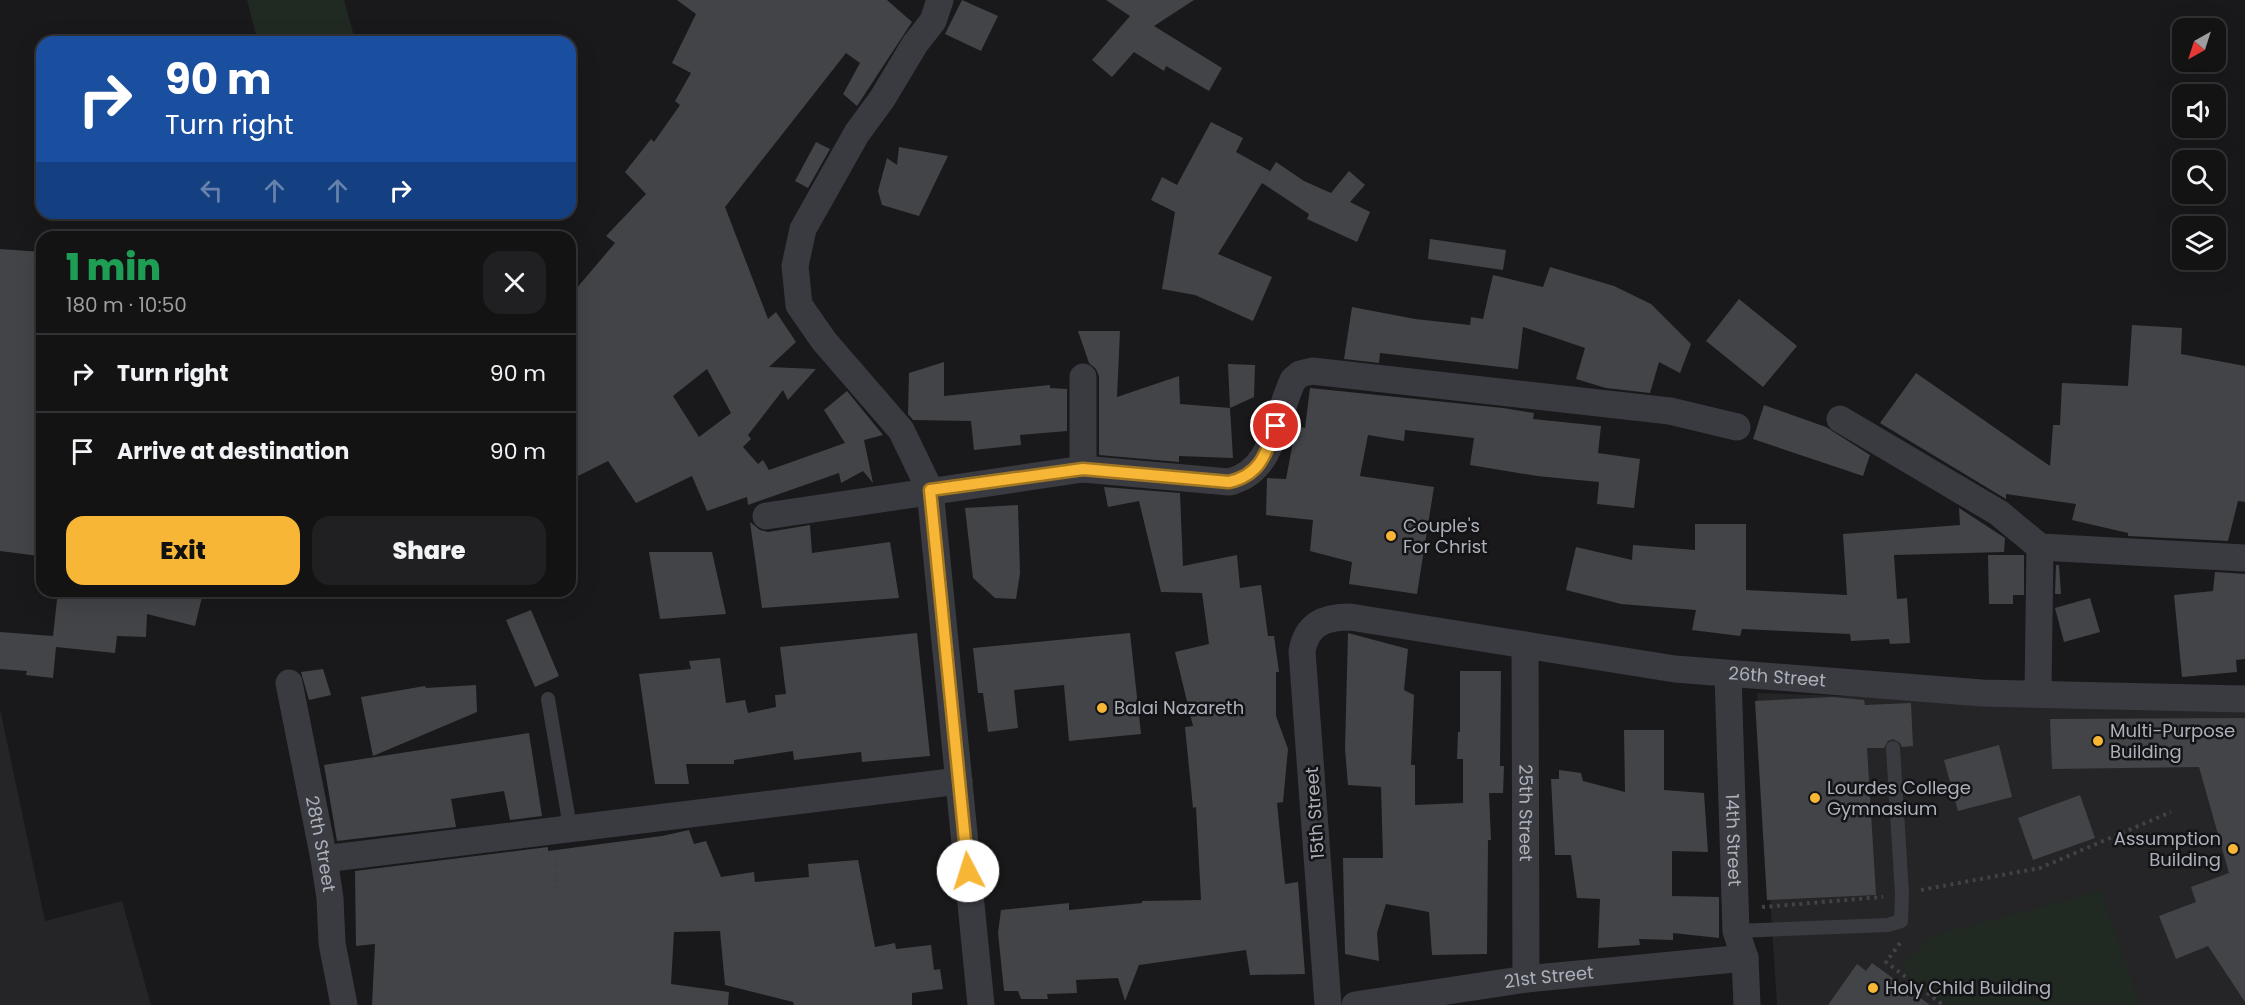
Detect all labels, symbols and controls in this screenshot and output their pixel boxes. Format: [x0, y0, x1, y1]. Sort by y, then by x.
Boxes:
north arrow [2172, 18, 2226, 72]
map controls [2172, 18, 2226, 270]
text: 90 m [165, 50, 272, 109]
icon: right [66, 60, 144, 138]
button: sound [2172, 84, 2226, 138]
text: Turn right [165, 106, 294, 143]
button: search [2172, 150, 2226, 204]
icon: left [195, 174, 228, 207]
icon: ahead [258, 174, 291, 207]
icon: ahead [321, 174, 354, 207]
icon: right [384, 174, 417, 207]
button: layers [2172, 216, 2226, 270]
text: 1 min [66, 242, 161, 293]
button: close [483, 251, 546, 314]
text: 180 m · 10:50 [66, 291, 187, 319]
icon: right [66, 357, 99, 390]
text: Turn right [117, 358, 228, 389]
text: 90 m [490, 358, 546, 389]
pin [1250, 400, 1301, 451]
icon: arrive [1259, 409, 1292, 442]
icon: arrive [66, 435, 99, 468]
text: Arrive at destination [117, 436, 349, 467]
text: 90 m [490, 436, 546, 467]
place label: Couple's For Christ [1403, 513, 1488, 559]
button: Exit [66, 516, 300, 585]
button: Share [312, 516, 546, 585]
marker: Couple's For Christ [1384, 529, 1398, 543]
street label: 26th Street [1728, 660, 1827, 693]
place label: Balai Nazareth [1114, 695, 1244, 720]
marker: Balai Nazareth [1095, 701, 1109, 715]
place label: Multi-Purpose Building [2110, 718, 2235, 764]
marker: Multi-Purpose Building [2091, 734, 2105, 748]
street label: 25th Street [1513, 764, 1539, 862]
street label: 15th Street [1299, 766, 1330, 860]
place label: Lourdes College Gymnasium [1827, 775, 1971, 821]
marker: Lourdes College Gymnasium [1808, 791, 1822, 805]
street label: 14th Street [1720, 793, 1748, 887]
street label: 28th Street [300, 794, 342, 894]
place label: Assumption Building [2114, 826, 2221, 872]
position arrow [936, 839, 1000, 903]
marker: Assumption Building [2226, 842, 2240, 856]
street label: 21st Street [1502, 960, 1595, 994]
place label: Holy Child Building [1885, 975, 2051, 1000]
marker: Holy Child Building [1866, 981, 1880, 995]

